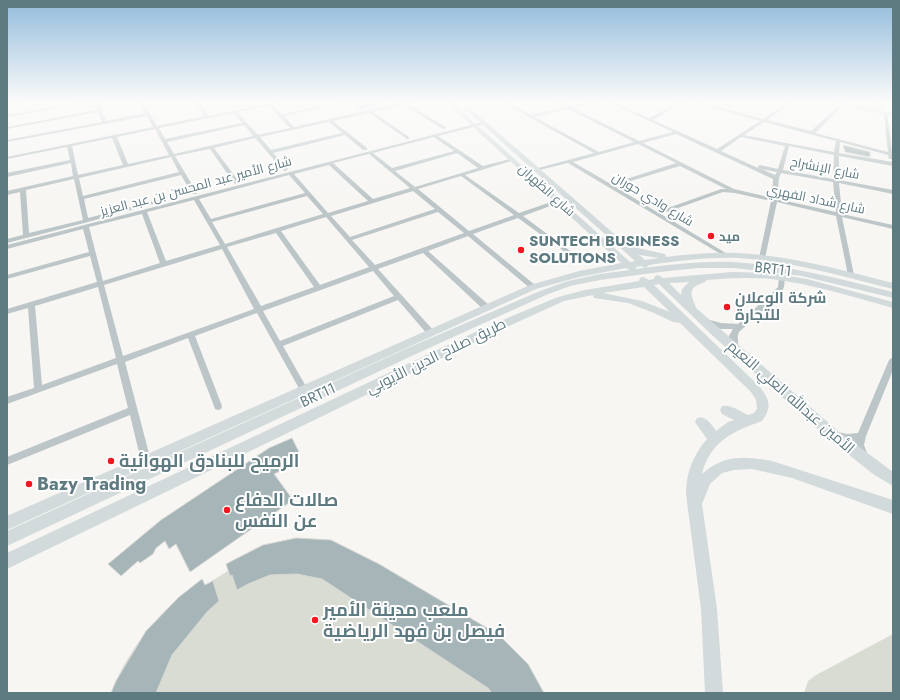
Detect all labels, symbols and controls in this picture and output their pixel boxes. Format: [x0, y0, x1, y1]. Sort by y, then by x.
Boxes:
street label: شارع الأمير عبد المحسن بن عبد العزيز [97, 151, 294, 221]
street label: شارع الإنشراح [789, 152, 861, 184]
street label: شارع الظهران [514, 159, 580, 221]
street label: شارع وادي حوران [608, 167, 697, 232]
street label: شارع شداد الفهري [765, 179, 867, 220]
place label: ميد [719, 227, 740, 246]
place label: SUNTECH BUSINESS SOLUTIONS [529, 230, 679, 269]
marker: ميد [706, 231, 716, 241]
marker: SUNTECH BUSINESS SOLUTIONS [516, 245, 526, 255]
street label: BRT11 [753, 256, 793, 282]
place label: شركة الوعلان للتجارة [735, 287, 826, 326]
marker: شركة الوعلان للتجارة [722, 302, 732, 312]
street label: طريق صلاح الدين الأيوبي [362, 313, 510, 400]
street label: الأمين عبدالله العلي النعيم [722, 335, 860, 459]
street label: BRT11 [296, 377, 340, 413]
place label: الرميح للبنادق الهوائية [119, 448, 299, 474]
marker: الرميح للبنادق الهوائية [106, 456, 116, 466]
place label: Bazy Trading [37, 471, 146, 497]
marker: Bazy Trading [24, 479, 34, 489]
place label: صالات الدفاع عن النفس [235, 487, 338, 534]
marker: صالات الدفاع عن النفس [222, 505, 232, 515]
place label: ملعب مدينة الأمير فيصل بن فهد الرياضية [322, 597, 505, 644]
marker: ملعب مدينة الأمير فيصل بن فهد الرياضية [310, 615, 320, 625]

